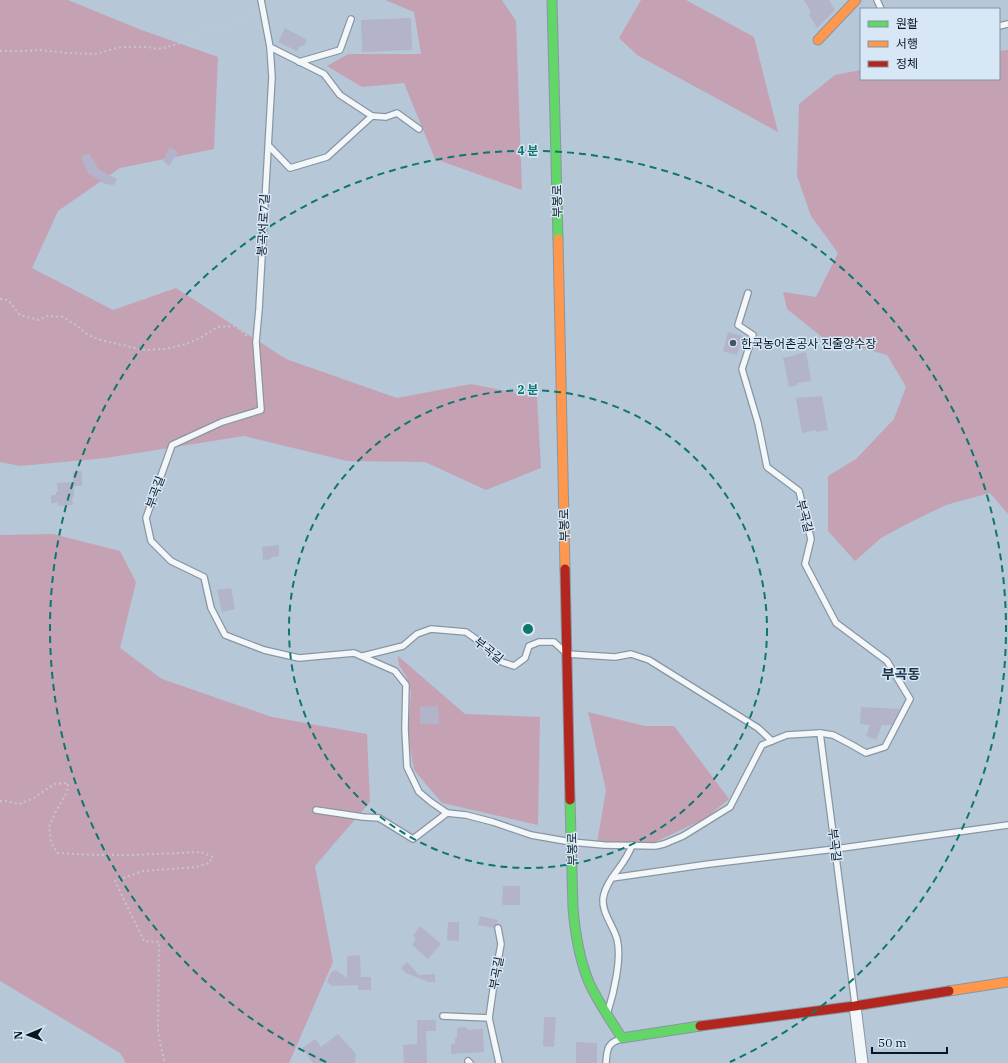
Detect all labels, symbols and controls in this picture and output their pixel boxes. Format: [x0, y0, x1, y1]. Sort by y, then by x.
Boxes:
legend [860, 8, 1000, 80]
text: 원활 [896, 16, 918, 31]
text: 서행 [896, 36, 918, 51]
text: 정체 [896, 56, 918, 71]
text: 4 분 [517, 143, 539, 158]
street label: 부봉로 [549, 184, 565, 218]
street label: 봉곡서로7길 [254, 193, 272, 257]
place label: 한국농어촌공사 진줄양수장 [741, 336, 876, 351]
marker: 한국농어촌공사 진줄양수장 [728, 338, 738, 348]
text: 2 분 [517, 382, 539, 397]
street label: 부곡길 [142, 474, 168, 510]
street label: 부곡길 [793, 498, 817, 534]
street label: 부봉로 [556, 508, 572, 542]
centre of rings [521, 622, 535, 636]
street label: 부곡길 [471, 634, 507, 666]
district label: 부곡동 [882, 665, 920, 683]
street label: 부곡길 [826, 828, 844, 862]
street label: 부봉로 [564, 832, 580, 866]
street label: 부곡길 [486, 955, 506, 991]
north arrow [8, 1015, 48, 1055]
scale bar [872, 1029, 947, 1055]
text: N [11, 1030, 25, 1040]
text: 50 m [878, 1035, 907, 1050]

